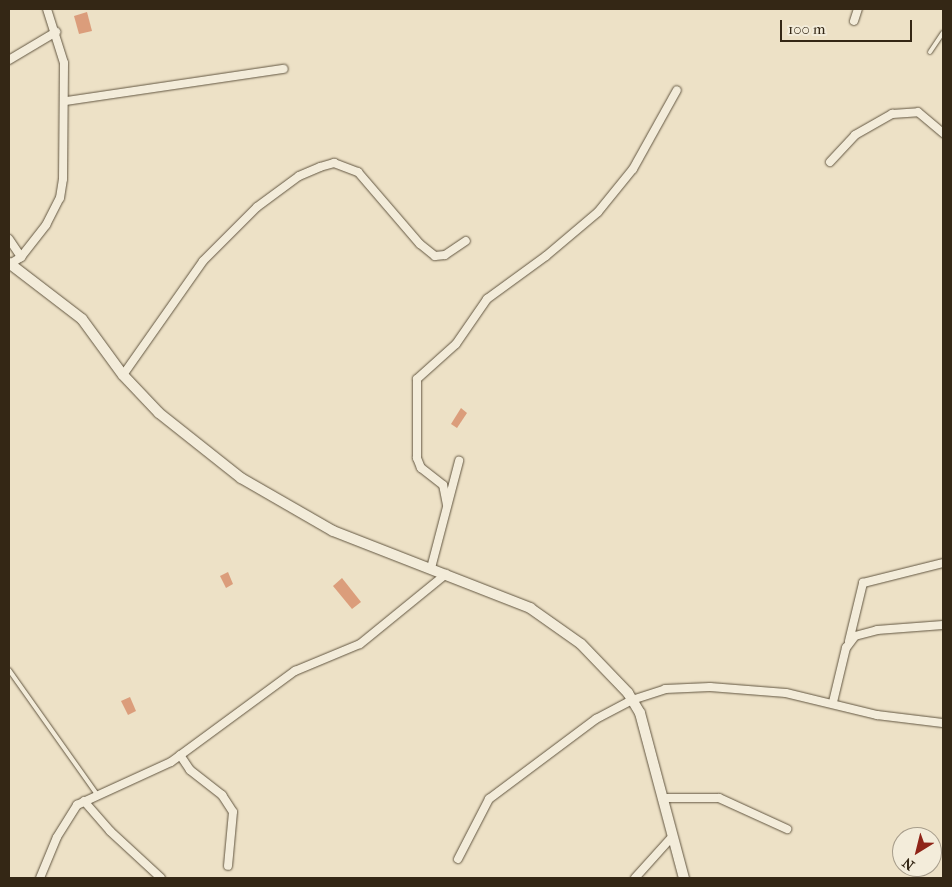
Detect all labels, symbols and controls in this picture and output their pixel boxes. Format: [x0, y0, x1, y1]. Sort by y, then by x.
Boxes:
scale bar [782, 10, 914, 42]
text: 100 m [788, 20, 826, 38]
north arrow [892, 827, 942, 877]
text: N [899, 854, 918, 874]

